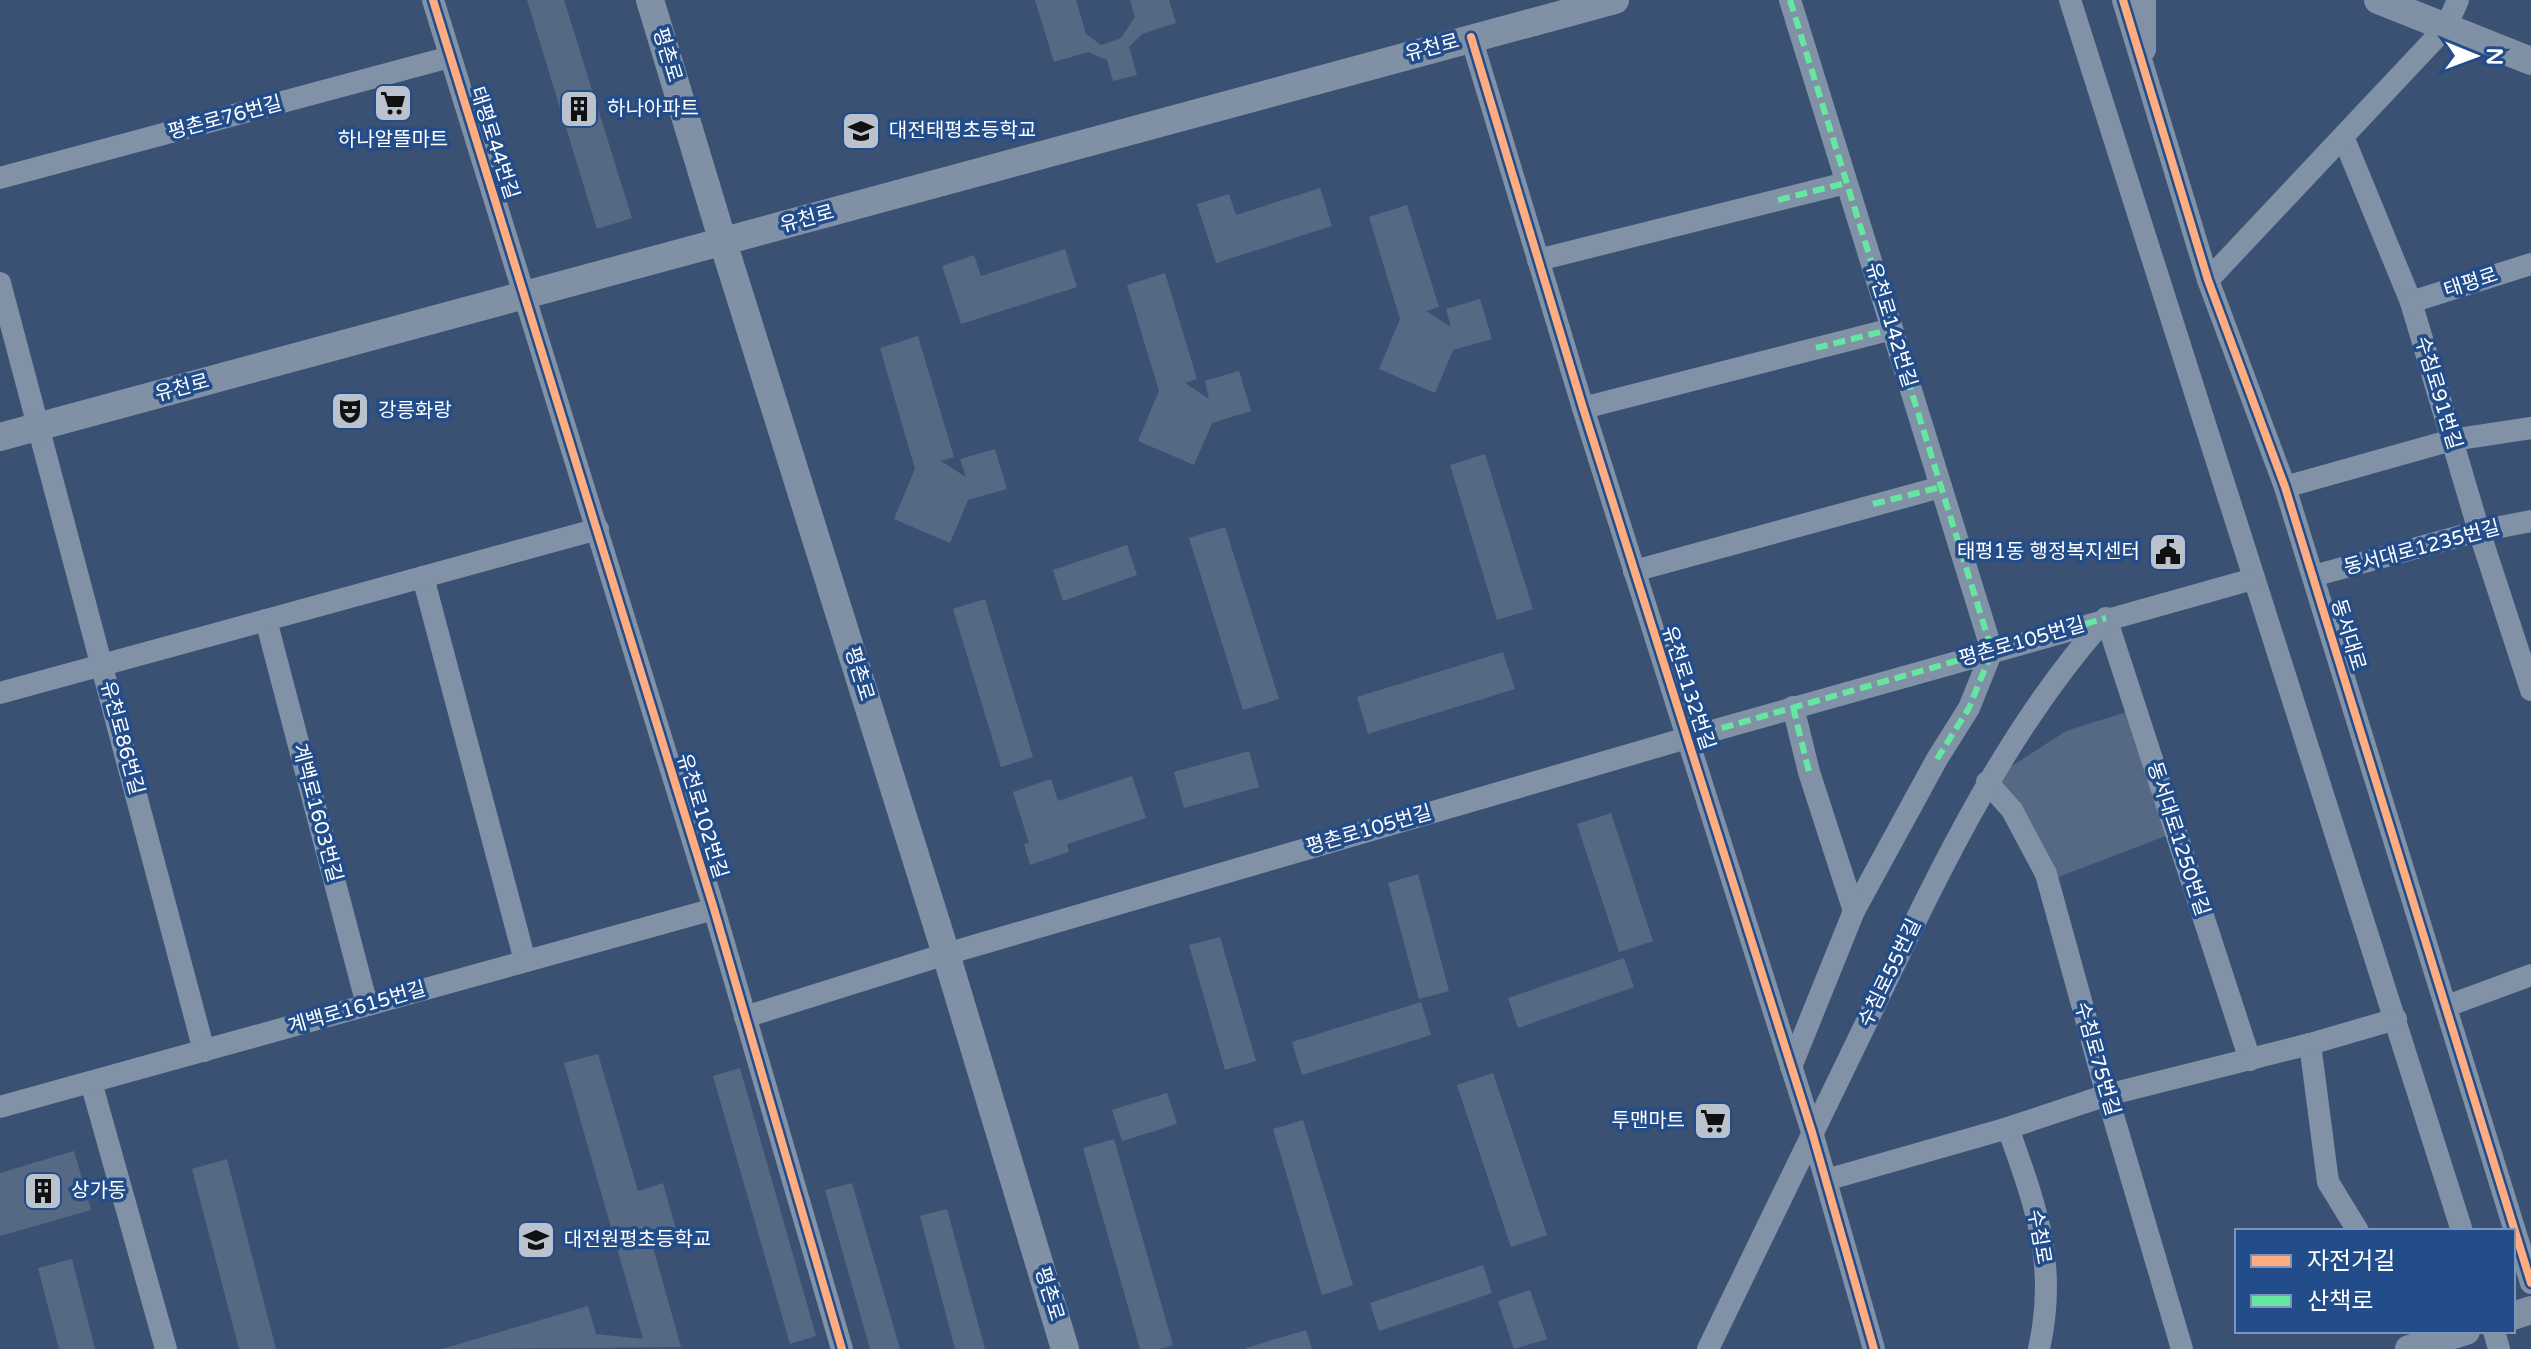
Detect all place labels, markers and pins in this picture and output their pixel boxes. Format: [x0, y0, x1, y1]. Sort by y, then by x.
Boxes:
supermarket icon: 하나알뜰마트 [372, 82, 414, 124]
building icon: 하나아파트 [558, 88, 600, 130]
place label: 하나아파트 [607, 97, 699, 121]
school or university icon: 대전태평초등학교 [840, 110, 882, 152]
place label: 대전태평초등학교 [889, 119, 1036, 143]
place label: 하나알뜰마트 [338, 128, 448, 152]
theatre icon: 강릉화랑 [329, 390, 371, 432]
place label: 강릉화랑 [378, 399, 452, 423]
public building icon: 태평1동 행정복지센터 [2147, 531, 2189, 573]
place label: 태평1동 행정복지센터 [1957, 540, 2140, 564]
supermarket icon: 투맨마트 [1692, 1100, 1734, 1142]
place label: 투맨마트 [1611, 1109, 1685, 1133]
building icon: 상가동 [22, 1170, 64, 1212]
place label: 상가동 [71, 1179, 126, 1203]
school or university icon: 대전원평초등학교 [515, 1219, 557, 1261]
place label: 대전원평초등학교 [564, 1228, 711, 1252]

